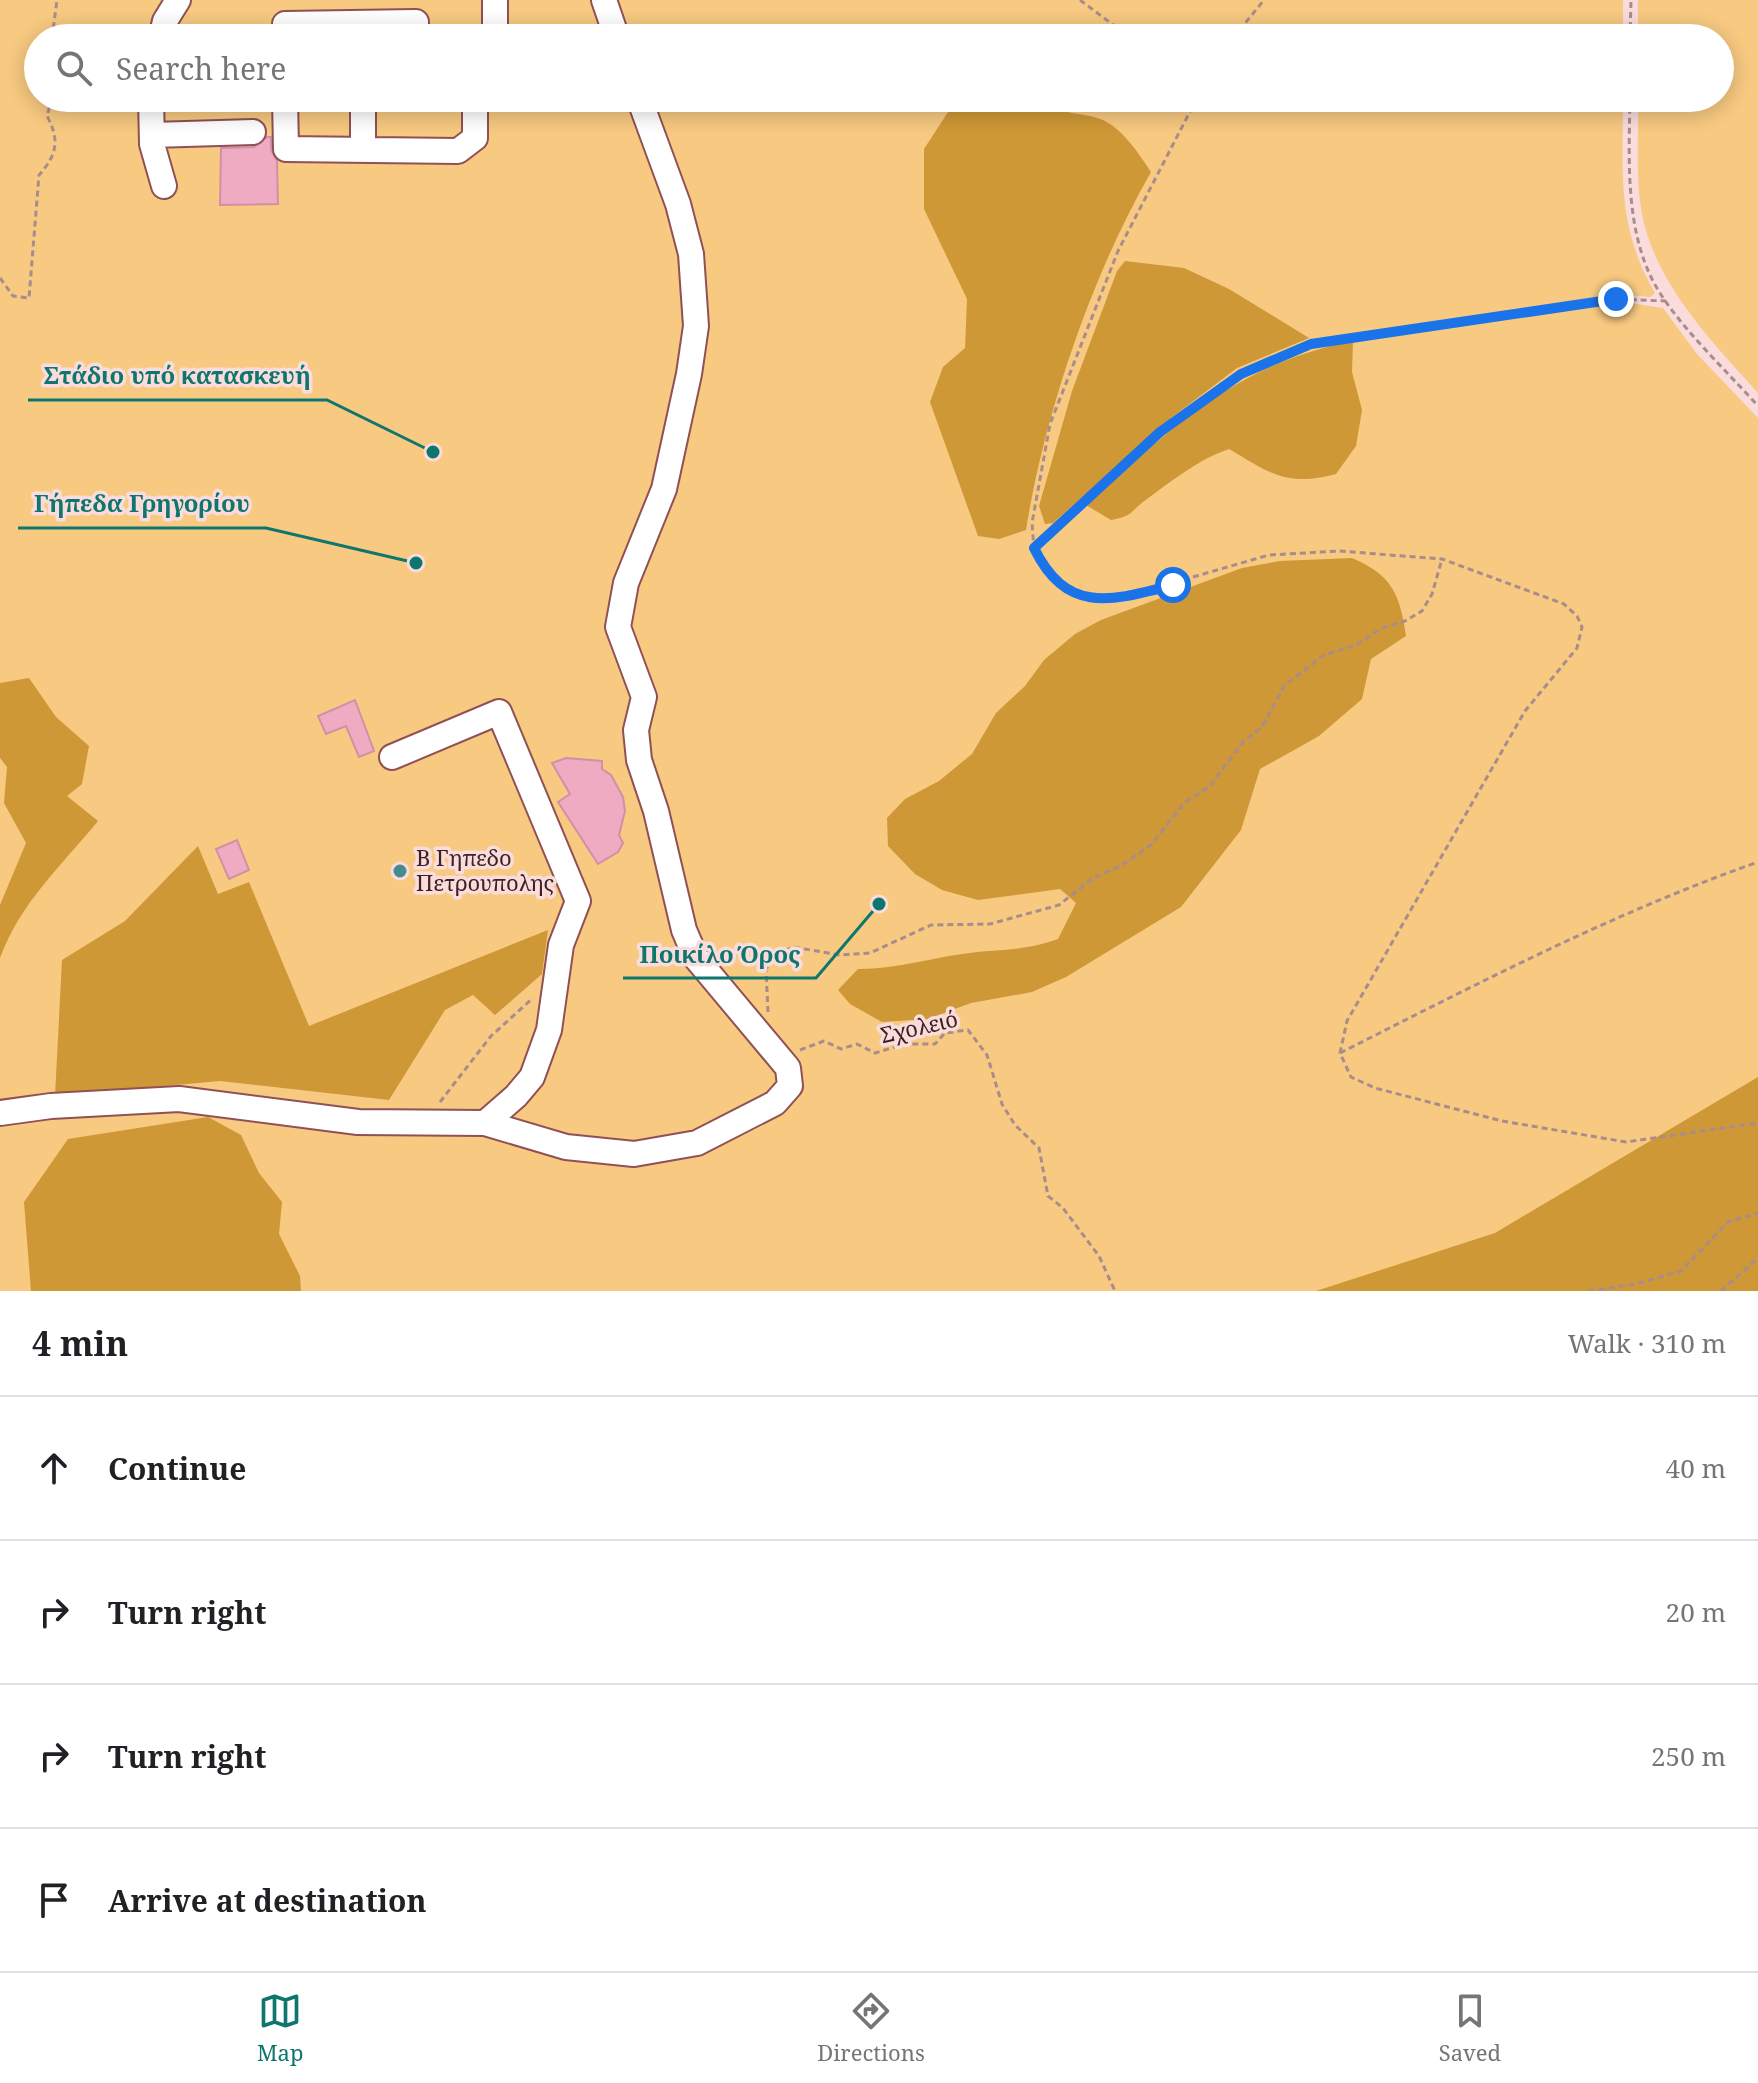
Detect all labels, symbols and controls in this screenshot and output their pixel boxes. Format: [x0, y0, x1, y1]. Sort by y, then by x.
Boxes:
search box [24, 24, 1734, 112]
icon: search [52, 46, 96, 90]
text: Search here [116, 48, 286, 89]
route end [1598, 281, 1634, 317]
callout: Στάδιο υπό κατασκευή [28, 352, 327, 400]
text: Στάδιο υπό κατασκευή [43, 358, 311, 391]
callout: Γήπεδα Γρηγορίου [18, 480, 266, 528]
text: Γήπεδα Γρηγορίου [34, 486, 250, 519]
route start [1155, 567, 1191, 603]
place label: Β Γηπεδο Πετρουπολης [416, 842, 554, 897]
marker: Β Γηπεδο Πετρουπολης [391, 862, 409, 880]
callout: Ποικίλο Όρος [623, 930, 816, 978]
text: Ποικίλο Όρος [639, 937, 801, 970]
street label: Σχολειό [877, 1003, 960, 1049]
text: 4 min [32, 1320, 128, 1366]
text: Walk · 310 m [1568, 1325, 1726, 1361]
icon: ahead [32, 1446, 76, 1490]
text: Continue [108, 1448, 246, 1489]
text: 40 m [1666, 1450, 1726, 1486]
icon: right [32, 1590, 76, 1634]
text: Turn right [108, 1592, 266, 1633]
text: 20 m [1666, 1594, 1726, 1630]
icon: right [32, 1734, 76, 1778]
text: Turn right [108, 1736, 266, 1777]
text: 250 m [1651, 1738, 1726, 1774]
icon: arrive [32, 1878, 76, 1922]
text: Arrive at destination [108, 1880, 427, 1921]
tab: Map [257, 1989, 303, 2067]
tab: Directions [817, 1989, 925, 2067]
tab: Saved [1439, 1989, 1501, 2067]

